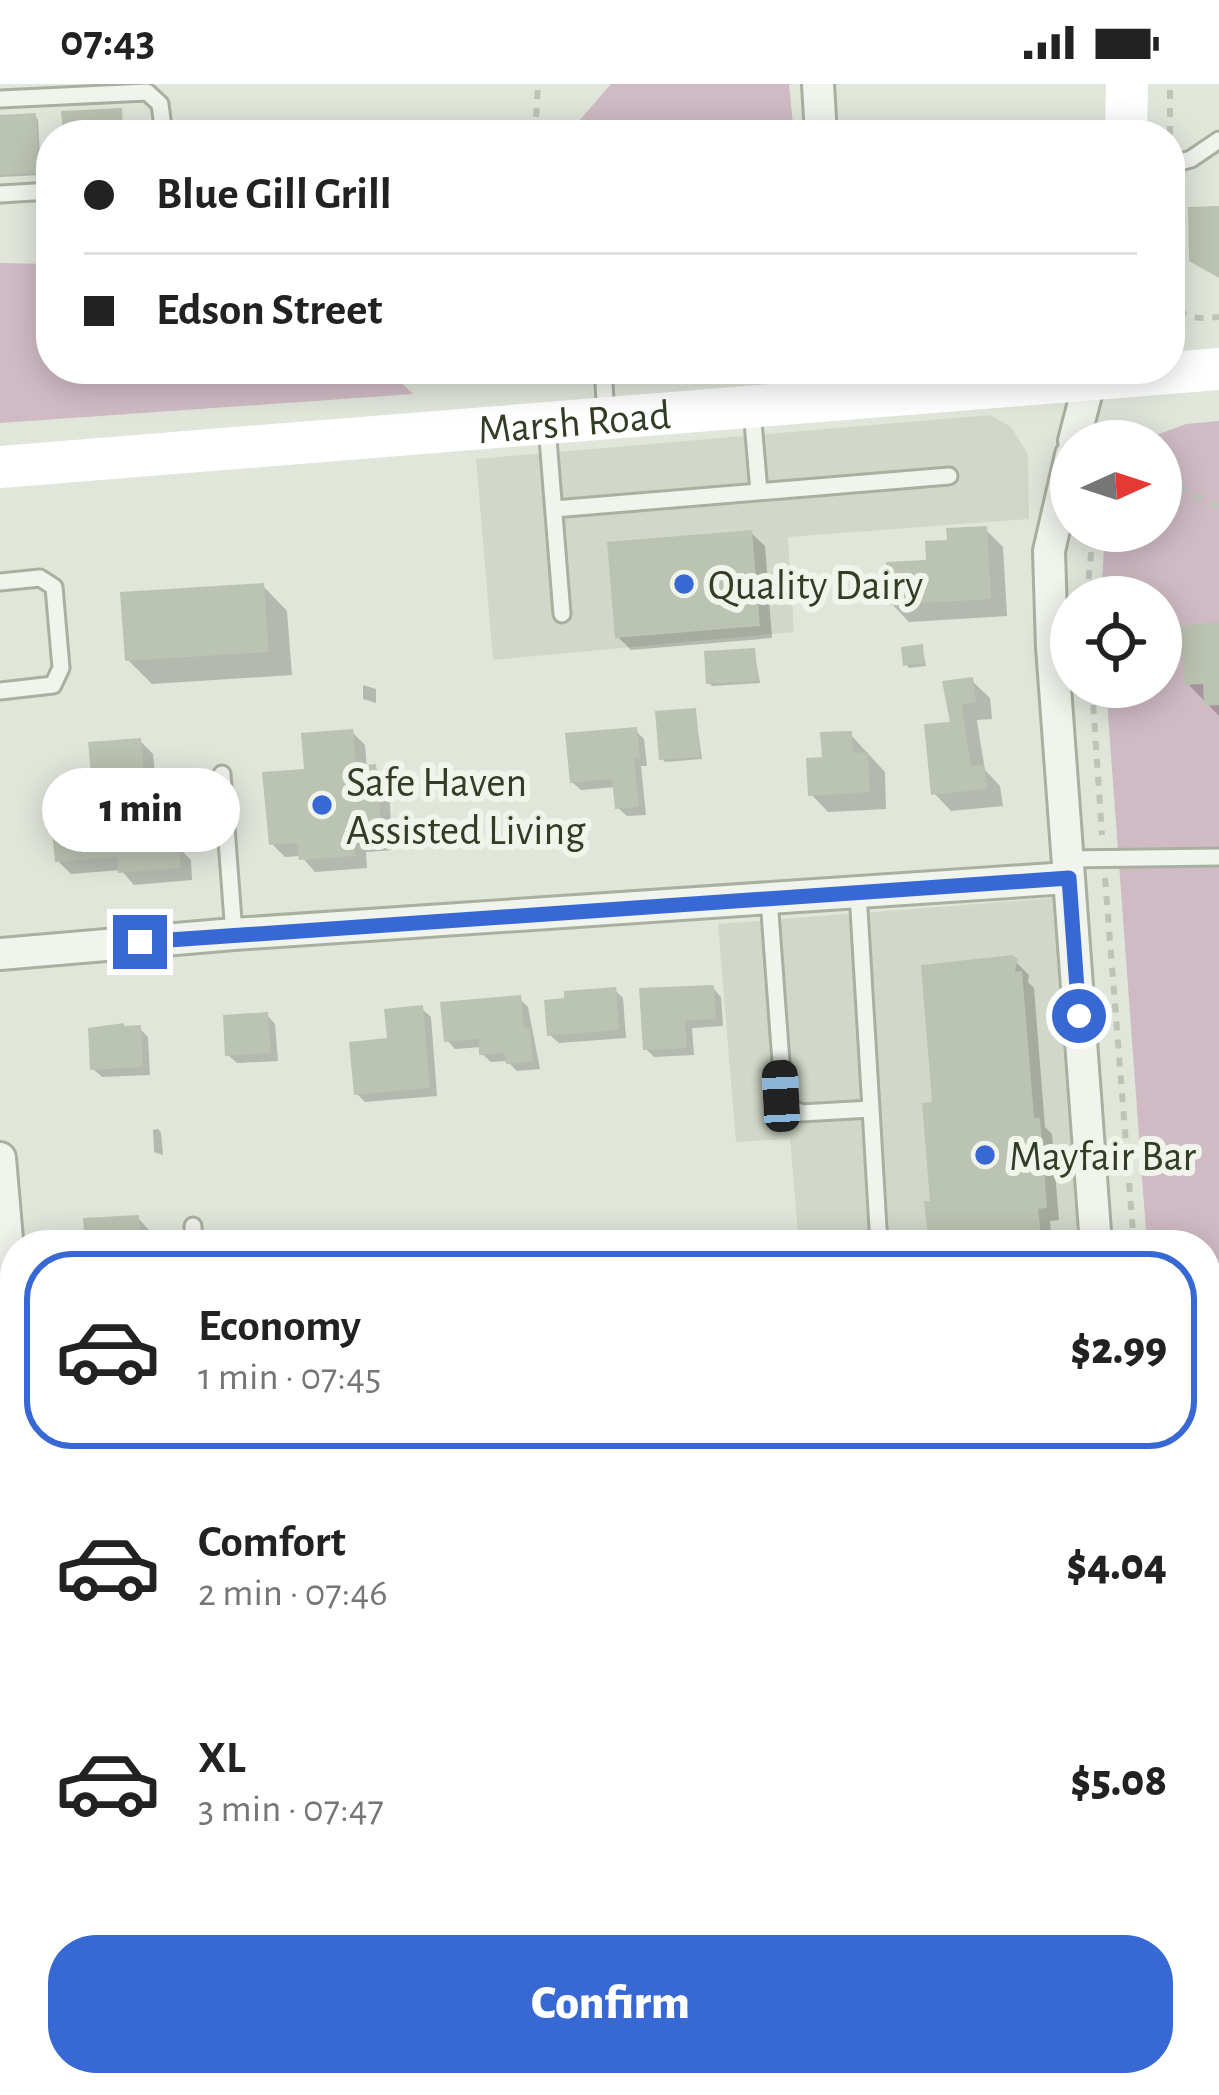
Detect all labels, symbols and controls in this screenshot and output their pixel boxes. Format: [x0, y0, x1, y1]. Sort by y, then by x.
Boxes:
text: 07:43 [60, 19, 155, 64]
text: Blue Gill Grill [156, 172, 392, 217]
text: Edson Street [156, 288, 383, 333]
street label: Marsh Road [476, 394, 672, 452]
north arrow [1050, 420, 1182, 552]
map controls [1050, 420, 1182, 708]
place label: Quality Dairy [708, 565, 923, 607]
marker: Quality Dairy [671, 571, 697, 597]
button: locate [1050, 576, 1182, 708]
place label: Safe Haven Assisted Living [346, 762, 586, 852]
callout: 1 min [41, 768, 239, 852]
text: 1 min [99, 790, 183, 829]
marker: Safe Haven Assisted Living [309, 792, 335, 818]
route end [113, 915, 167, 969]
route start [1052, 989, 1106, 1043]
car [761, 1059, 801, 1133]
place label: Mayfair Bar [1009, 1136, 1196, 1178]
marker: Mayfair Bar [972, 1142, 998, 1168]
icon: car [54, 1296, 162, 1404]
text: Economy [198, 1304, 361, 1349]
text: $2.99 [1071, 1327, 1167, 1372]
text: 1 min · 07:45 [198, 1358, 381, 1397]
icon: car [54, 1512, 162, 1620]
text: Comfort [198, 1520, 346, 1565]
text: $4.04 [1067, 1543, 1167, 1588]
text: 2 min · 07:46 [198, 1574, 388, 1613]
icon: car [54, 1728, 162, 1836]
text: XL [198, 1736, 246, 1781]
text: $5.08 [1071, 1759, 1167, 1804]
text: 3 min · 07:47 [198, 1790, 384, 1829]
button: Confirm [48, 1935, 1173, 2073]

